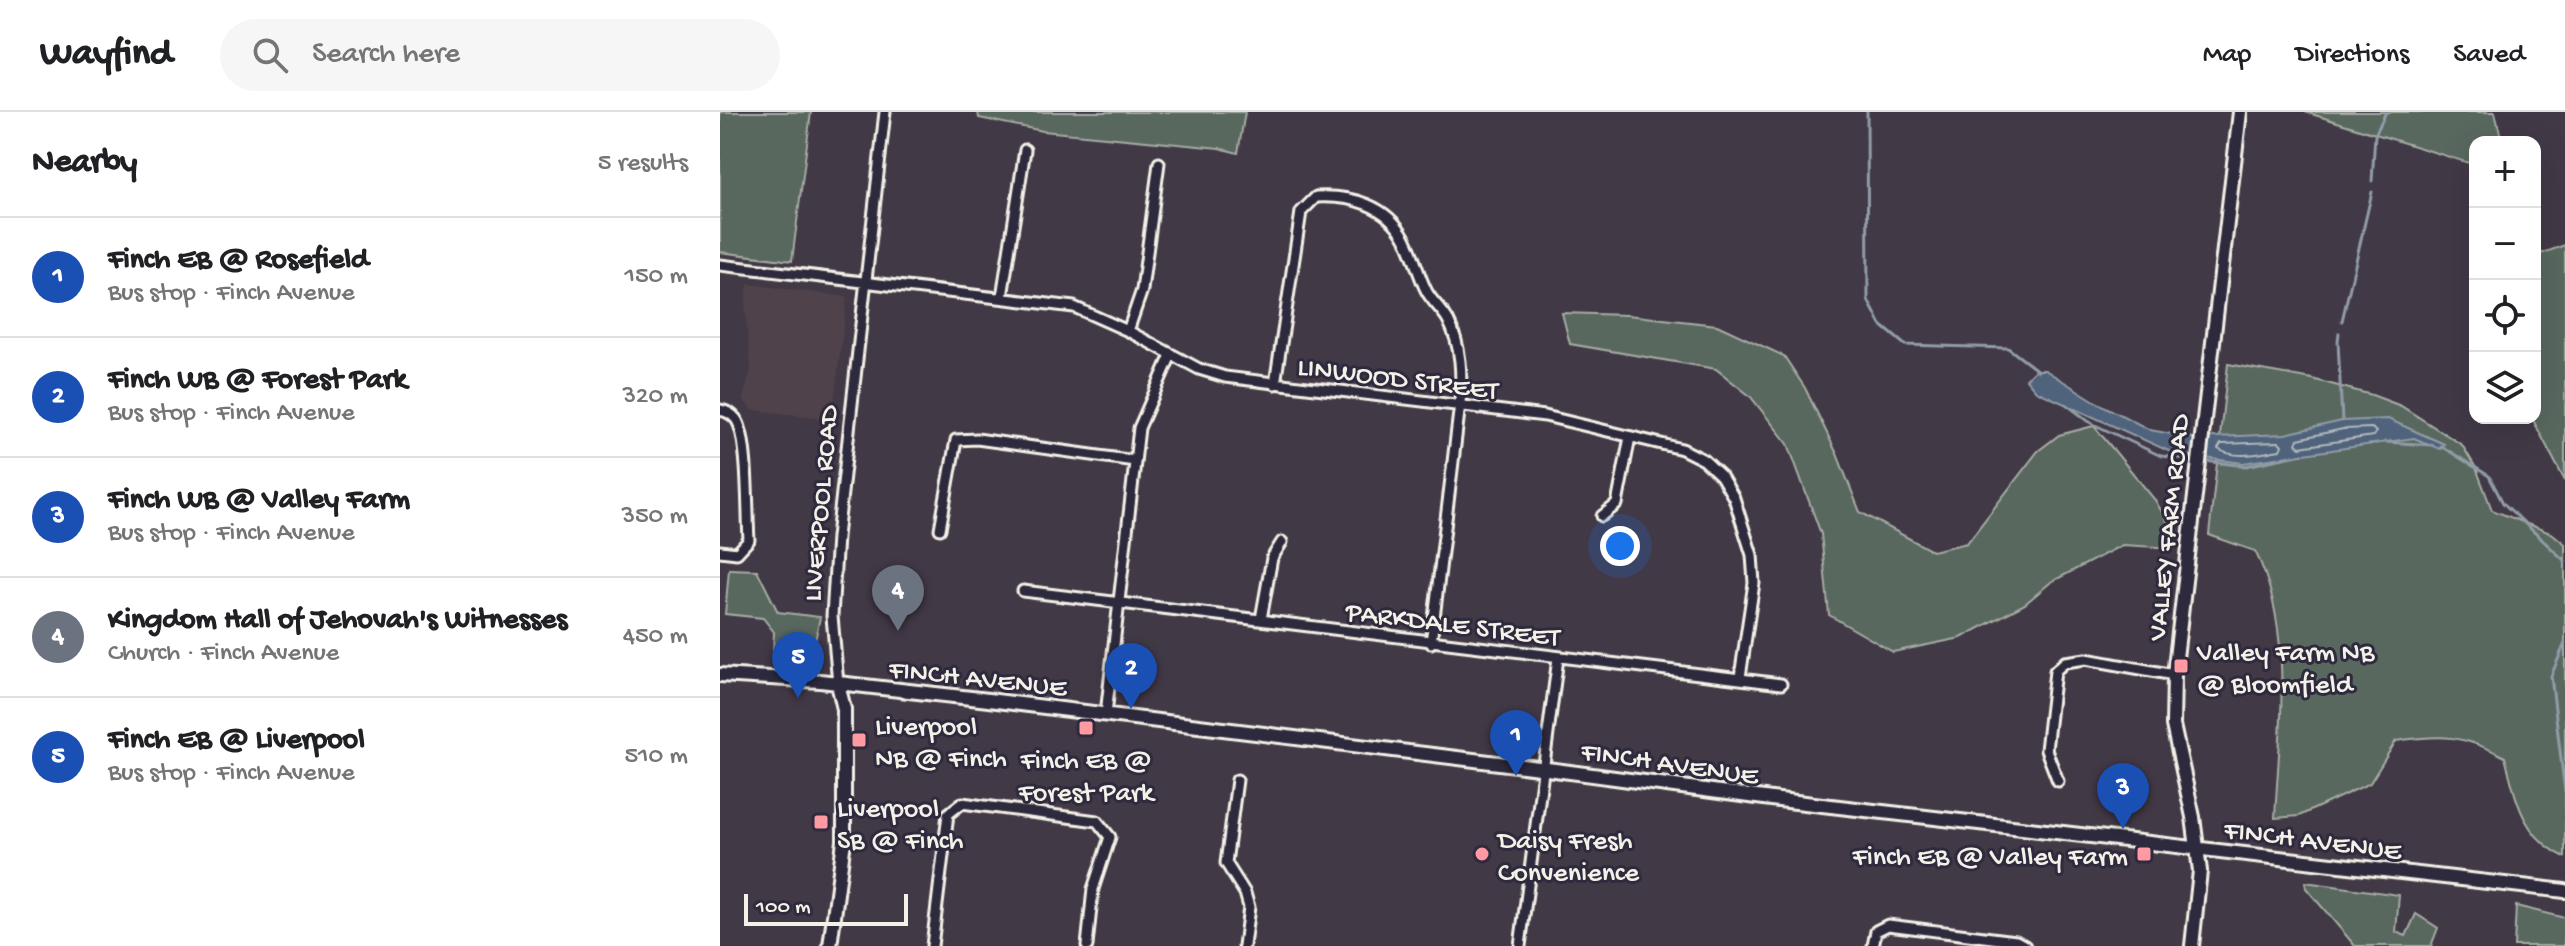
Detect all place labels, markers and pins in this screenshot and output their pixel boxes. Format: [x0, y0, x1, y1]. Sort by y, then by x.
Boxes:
pin: 4 [872, 565, 924, 631]
pin: 5 [772, 632, 824, 698]
place label: Valley Farm NB @ Bloomfield [2196, 638, 2375, 703]
pin: 2 [1105, 643, 1157, 709]
marker: Valley Farm NB @ Bloomfield [2172, 657, 2190, 675]
pin: 1 [1490, 710, 1542, 776]
place label: Liverpool NB @ Finch [875, 712, 1007, 777]
marker: Finch EB @ Forest Park [1077, 719, 1095, 737]
marker: Liverpool NB @ Finch [850, 731, 868, 749]
place label: Finch EB @ Forest Park [1018, 746, 1156, 811]
pin: 3 [2097, 763, 2149, 829]
place label: Liverpool SB @ Finch [837, 794, 964, 859]
marker: Liverpool SB @ Finch [812, 813, 830, 831]
place label: Daisy Fresh Convenience [1496, 826, 1639, 891]
place label: Finch EB @ Valley Farm [1851, 842, 2128, 875]
marker: Daisy Fresh Convenience [1473, 845, 1491, 863]
marker: Finch EB @ Valley Farm [2135, 845, 2153, 863]

